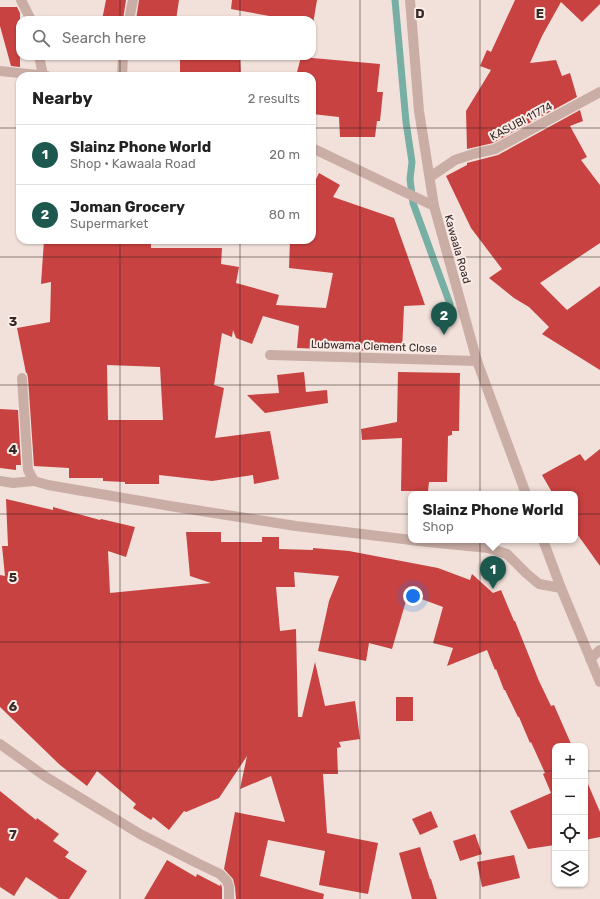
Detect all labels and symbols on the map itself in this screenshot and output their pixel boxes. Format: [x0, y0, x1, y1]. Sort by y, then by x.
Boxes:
text: D [415, 6, 425, 21]
text: E [536, 6, 544, 21]
street label: KASUBI 11774 [488, 100, 555, 143]
street label: Kawaala Road [442, 213, 474, 285]
pin: 2 [431, 302, 457, 335]
text: 3 [9, 314, 18, 329]
street label: Lubwama Clement Close [311, 338, 437, 355]
text: 4 [9, 442, 18, 457]
pin: 1 [480, 556, 506, 589]
text: 5 [9, 570, 17, 585]
your location [403, 586, 423, 606]
text: 6 [9, 699, 18, 714]
text: 7 [9, 827, 17, 842]

